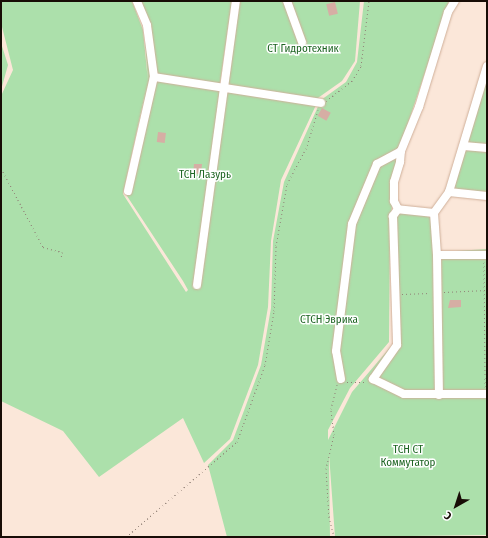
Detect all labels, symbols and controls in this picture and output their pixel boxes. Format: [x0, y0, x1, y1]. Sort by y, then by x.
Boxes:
park label: СТ Гидротехник [267, 42, 339, 56]
park label: ТСН Лазурь [179, 168, 231, 182]
park label: СТСН Эврика [300, 313, 358, 327]
park label: ТСН СТ Коммутатор [381, 444, 435, 470]
north arrow [436, 486, 476, 526]
text: С [442, 509, 454, 523]

